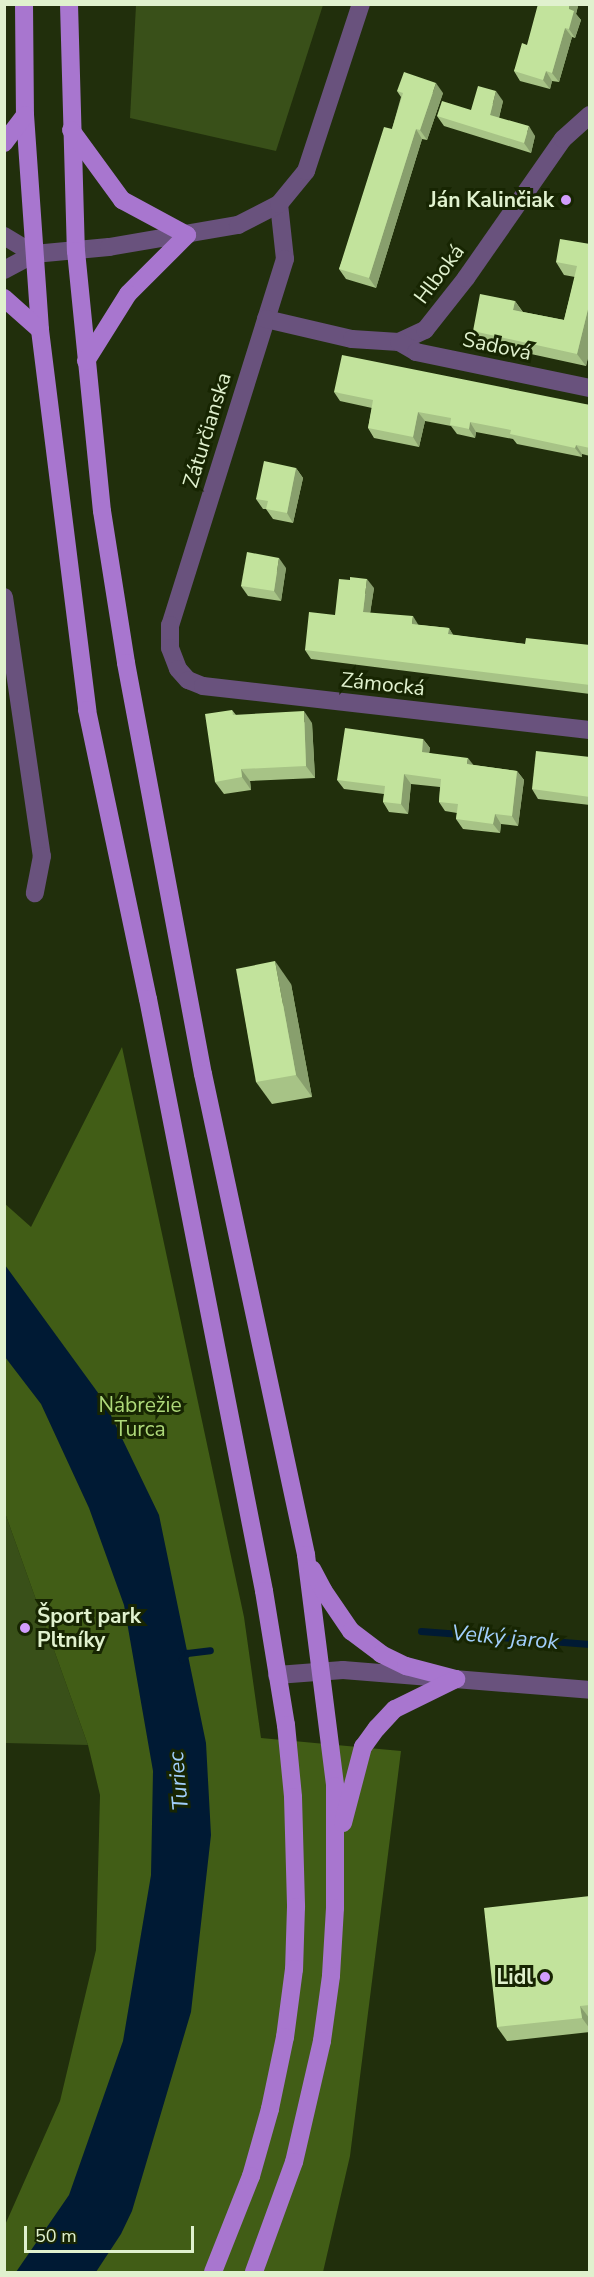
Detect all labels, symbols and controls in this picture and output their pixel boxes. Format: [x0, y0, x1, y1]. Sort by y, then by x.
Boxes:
place label: Ján Kalinčiak [429, 187, 554, 213]
marker: Ján Kalinčiak [559, 193, 573, 207]
street label: Hlboká [409, 239, 469, 309]
street label: Sadová [460, 326, 534, 366]
street label: Záturčianska [178, 369, 236, 491]
street label: Zámocká [340, 667, 426, 701]
park label: Nábrežie Turca [98, 1392, 182, 1442]
place label: Šport park Pltníky [37, 1603, 141, 1653]
water label: Veľký jarok [450, 1620, 560, 1656]
marker: Šport park Pltníky [18, 1621, 32, 1635]
water label: Turiec [163, 1751, 195, 1811]
place label: Lidl [497, 1964, 533, 1990]
marker: Lidl [538, 1970, 552, 1984]
scale bar [27, 2214, 196, 2252]
text: 50 m [35, 2224, 77, 2248]

